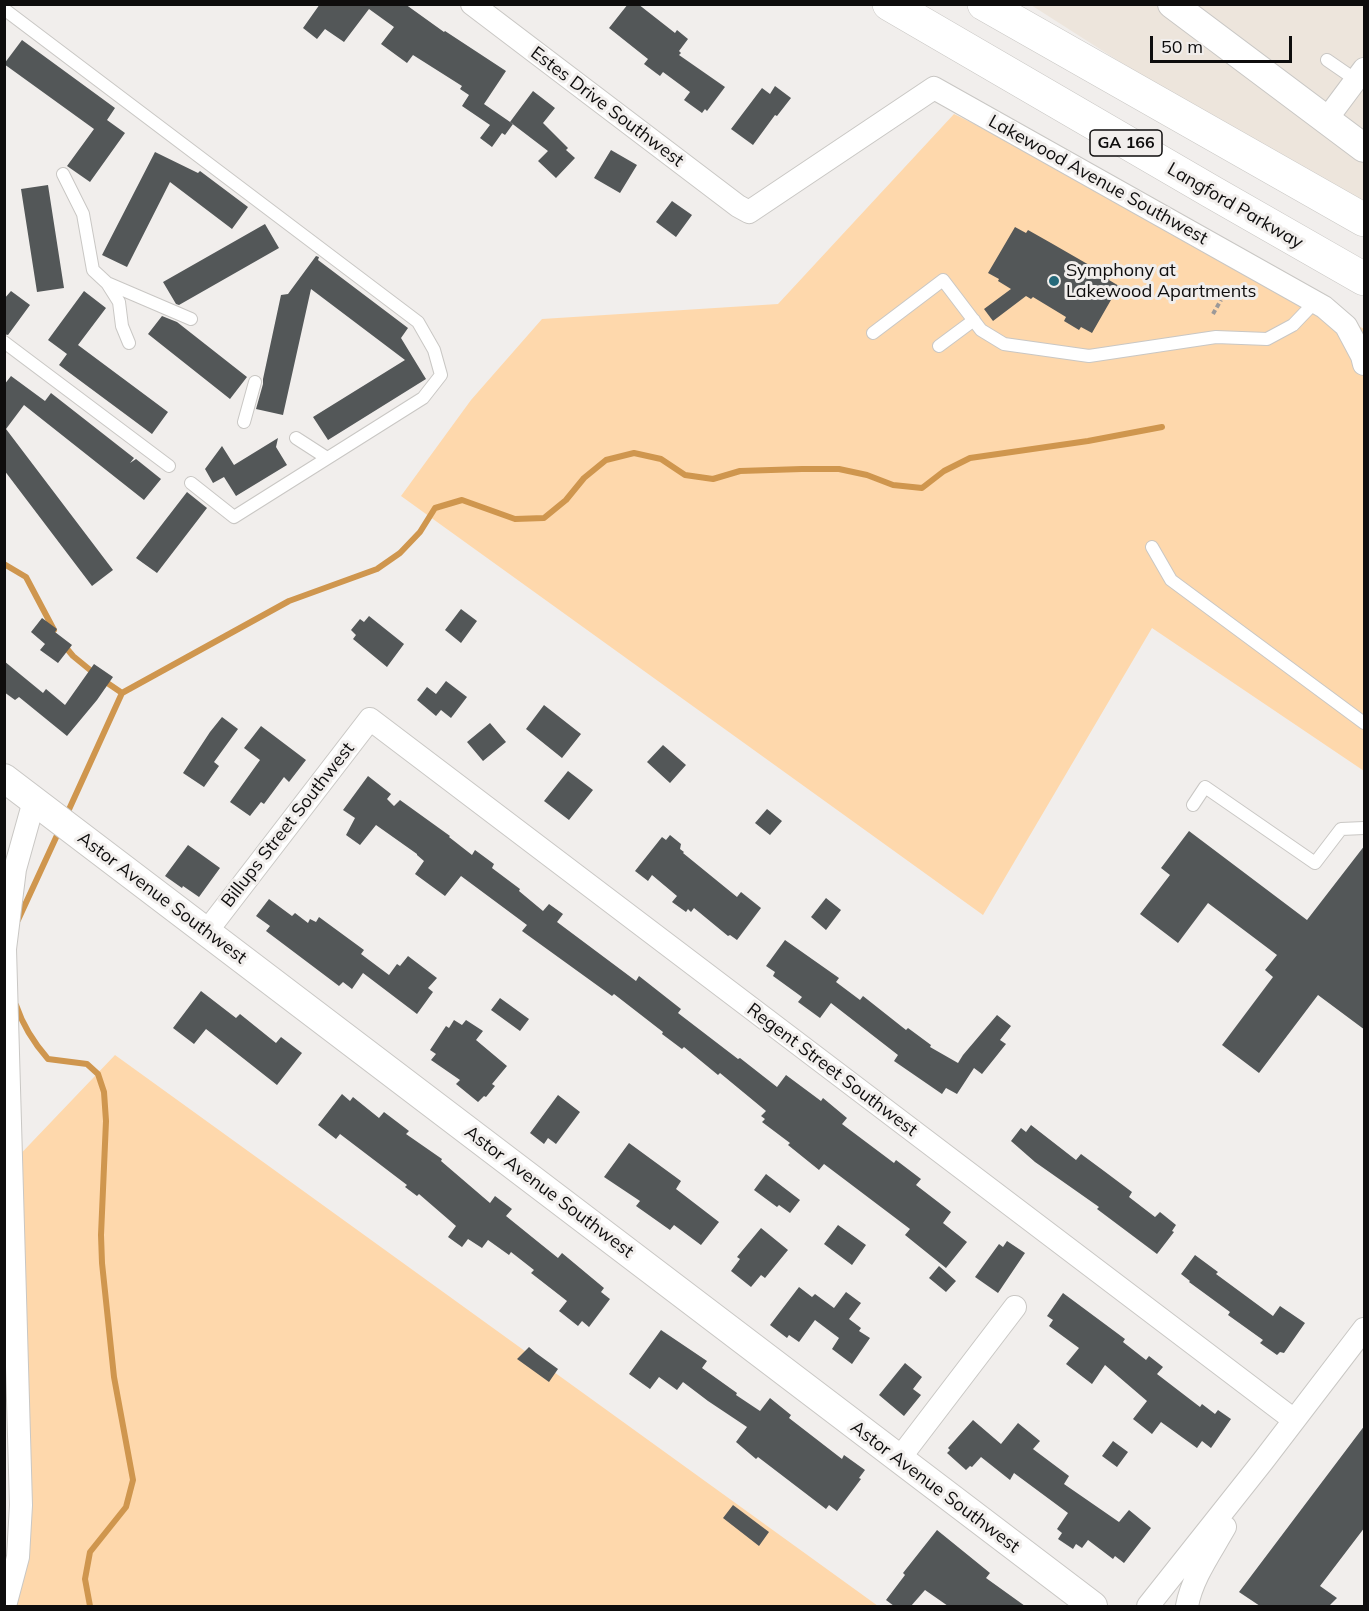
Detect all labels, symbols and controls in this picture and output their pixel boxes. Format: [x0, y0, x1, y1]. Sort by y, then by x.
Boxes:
scale bar [1153, 24, 1296, 62]
text: 50 m [1161, 35, 1203, 58]
street label: Estes Drive Southwest [526, 42, 688, 172]
street label: Lakewood Avenue Southwest [985, 111, 1211, 249]
road number: GA 166 [1090, 130, 1162, 156]
street label: Langford Parkway [1163, 158, 1307, 254]
place label: Symphony at Lakewood Apartments [1066, 260, 1256, 302]
marker: Symphony at Lakewood Apartments [1047, 274, 1061, 288]
street label: Billups Street Southwest [217, 738, 359, 912]
street label: Astor Avenue Southwest [73, 827, 251, 969]
street label: Regent Street Southwest [743, 999, 921, 1141]
street label: Astor Avenue Southwest [460, 1121, 638, 1263]
street label: Astor Avenue Southwest [846, 1416, 1024, 1558]

